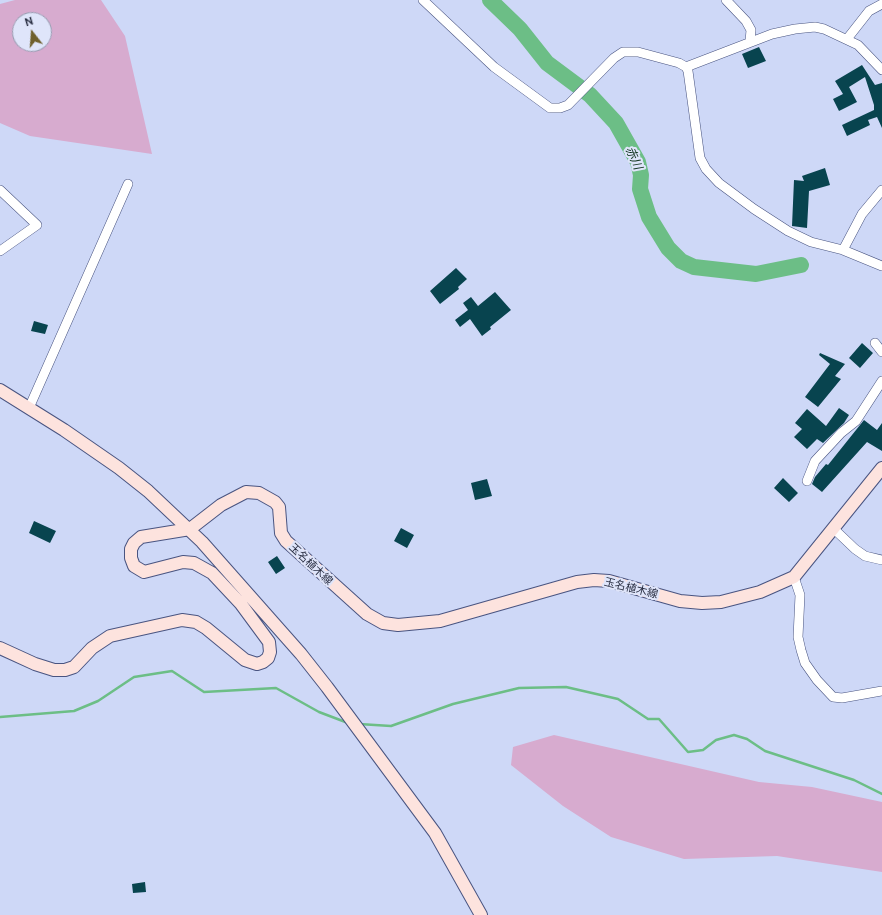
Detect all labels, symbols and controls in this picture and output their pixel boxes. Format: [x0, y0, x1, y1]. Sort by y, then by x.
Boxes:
north arrow [12, 12, 52, 52]
text: N [23, 15, 34, 28]
water label: 赤川 [623, 144, 645, 172]
street label: 玉名植木線 [286, 540, 336, 588]
street label: 玉名植木線 [603, 575, 659, 601]

